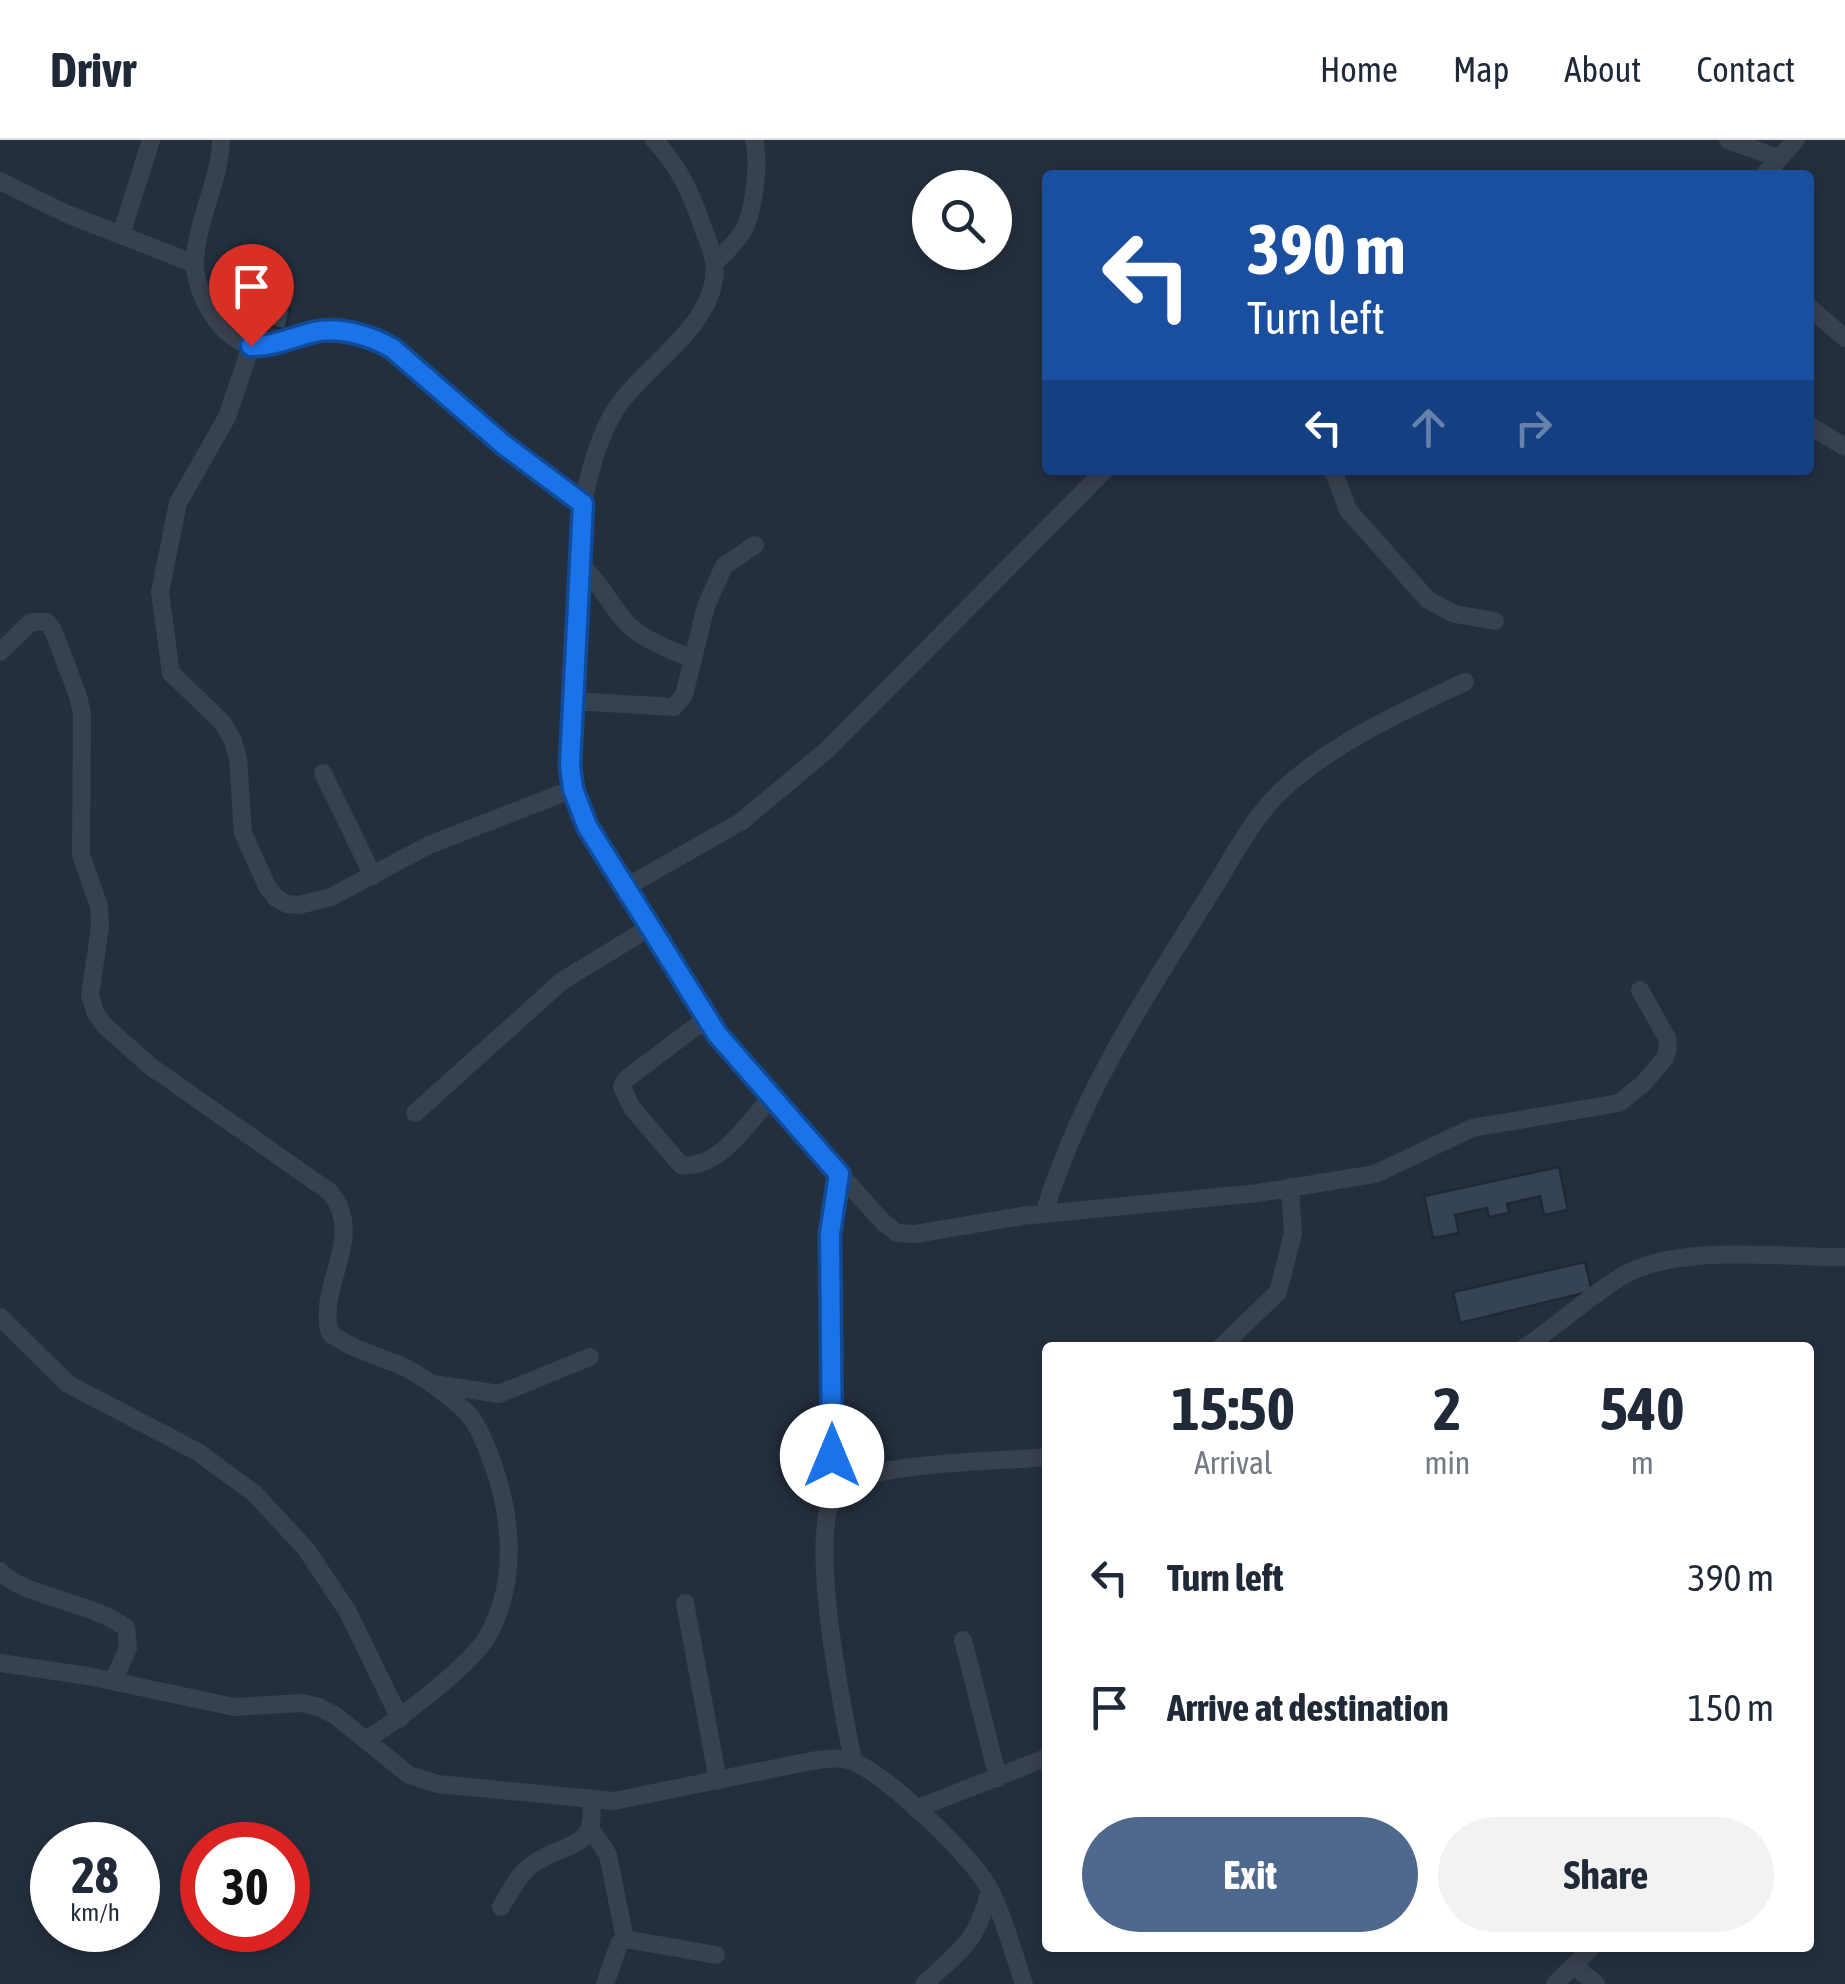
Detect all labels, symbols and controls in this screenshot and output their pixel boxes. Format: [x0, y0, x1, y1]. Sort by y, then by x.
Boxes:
text: Drivr [50, 42, 136, 97]
text: Home [1320, 49, 1398, 89]
text: Map [1453, 49, 1509, 89]
text: About [1564, 49, 1641, 89]
text: Contact [1696, 49, 1795, 89]
map controls [912, 170, 1012, 270]
button: search [912, 170, 1012, 270]
text: 390 m [1247, 209, 1406, 289]
icon: left [1082, 210, 1212, 340]
pin [209, 244, 294, 347]
icon: arrive [224, 259, 279, 314]
text: Turn left [1247, 292, 1385, 344]
icon: left [1296, 400, 1351, 455]
icon: ahead [1401, 400, 1456, 455]
icon: right [1506, 400, 1561, 455]
text: 15:50 [1171, 1374, 1295, 1443]
text: 2 [1433, 1374, 1462, 1443]
text: 540 [1600, 1374, 1684, 1443]
position arrow [780, 1404, 884, 1508]
text: Arrival [1194, 1444, 1272, 1481]
text: min [1424, 1444, 1470, 1481]
text: m [1631, 1444, 1654, 1481]
icon: left [1082, 1550, 1137, 1605]
text: Turn left [1167, 1556, 1283, 1599]
text: 390 m [1688, 1556, 1774, 1599]
icon: arrive [1082, 1680, 1137, 1735]
text: Arrive at destination [1167, 1686, 1449, 1729]
text: 150 m [1688, 1686, 1774, 1729]
button: Exit [1082, 1817, 1418, 1932]
button: Share [1438, 1817, 1774, 1932]
speed limit sign: 30 [180, 1822, 310, 1952]
text: 28 [71, 1846, 118, 1904]
text: km/h [70, 1898, 120, 1926]

